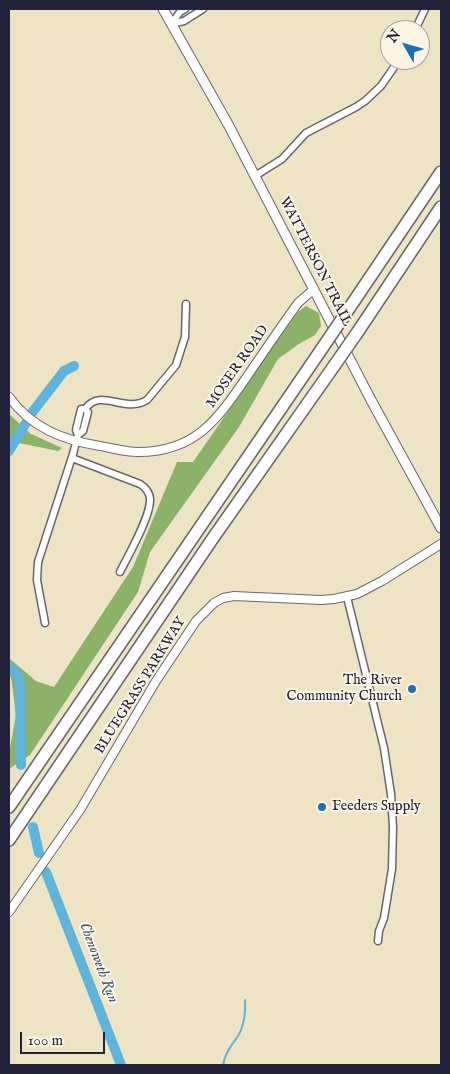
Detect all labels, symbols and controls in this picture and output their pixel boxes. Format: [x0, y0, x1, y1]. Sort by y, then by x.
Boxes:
north arrow [380, 20, 430, 70]
text: N [383, 26, 405, 47]
street label: WATTERSON TRAIL [275, 195, 355, 329]
street label: MOSER ROAD [203, 322, 273, 412]
street label: BLUEGRASS PARKWAY [92, 614, 190, 758]
place label: The River Community Church [287, 673, 402, 706]
marker: The River Community Church [406, 683, 418, 695]
place label: Feeders Supply [332, 799, 421, 815]
marker: Feeders Supply [316, 801, 328, 813]
water label: Chenoweth Run [74, 920, 122, 1006]
scale bar [22, 1022, 108, 1054]
text: 100 m [28, 1031, 63, 1050]

